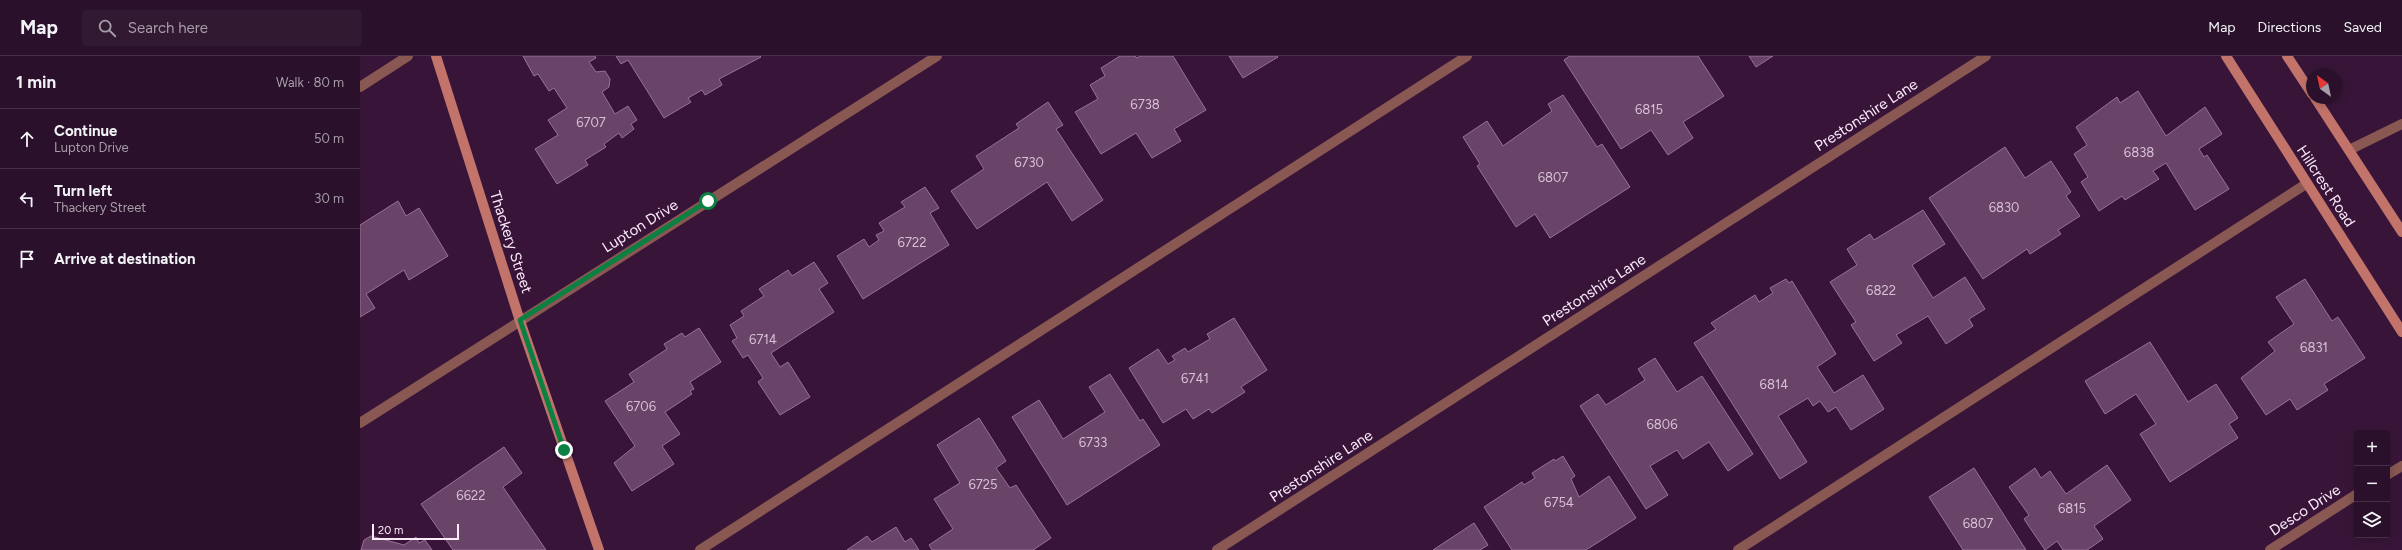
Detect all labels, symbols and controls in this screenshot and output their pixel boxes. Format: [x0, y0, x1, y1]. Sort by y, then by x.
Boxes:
search box [82, 10, 362, 46]
text: Map [20, 16, 58, 39]
icon: search [96, 17, 118, 39]
text: Search here [128, 19, 208, 37]
text: Map [2208, 19, 2236, 36]
text: Directions [2258, 19, 2321, 36]
text: Saved [2343, 19, 2382, 36]
north arrow [2306, 68, 2342, 104]
text: 1 min [16, 72, 56, 92]
text: Walk · 80 m [276, 75, 344, 90]
street label: Prestonshire Lane [1811, 75, 1921, 155]
house number: 6738 [1130, 97, 1160, 112]
house number: 6815 [1635, 102, 1663, 117]
house number: 6707 [576, 115, 606, 130]
text: Continue [54, 122, 117, 140]
icon: ahead [16, 128, 38, 150]
text: 50 m [314, 131, 344, 146]
text: Lupton Drive [54, 140, 129, 155]
street label: Hillcrest Road [2293, 142, 2359, 230]
house number: 6838 [2124, 145, 2154, 160]
house number: 6730 [1014, 155, 1044, 170]
house number: 6807 [1538, 170, 1568, 185]
text: Turn left [54, 182, 112, 200]
icon: left [16, 188, 38, 210]
street label: Thackery Street [486, 189, 536, 296]
text: 30 m [314, 191, 344, 206]
route start [699, 192, 717, 210]
street label: Lupton Drive [599, 196, 681, 256]
text: Thackery Street [54, 200, 146, 215]
house number: 6830 [1989, 200, 2019, 215]
house number: 6722 [898, 235, 926, 250]
icon: arrive [16, 248, 38, 270]
text: Arrive at destination [54, 250, 195, 268]
street label: Prestonshire Lane [1539, 250, 1649, 330]
house number: 6822 [1866, 283, 1896, 298]
house number: 6714 [749, 332, 777, 347]
house number: 6831 [2300, 340, 2328, 355]
house number: 6741 [1181, 371, 1209, 386]
house number: 6814 [1760, 377, 1788, 392]
house number: 6706 [626, 399, 656, 414]
house number: 6806 [1646, 417, 1678, 432]
street label: Prestonshire Lane [1266, 426, 1376, 506]
map controls [2354, 430, 2390, 538]
button: + [2354, 430, 2390, 466]
house number: 6733 [1079, 435, 1107, 450]
route end [555, 441, 573, 459]
button: − [2354, 466, 2390, 502]
house number: 6725 [968, 477, 998, 492]
street label: Desco Drive [2266, 480, 2344, 540]
house number: 6622 [456, 488, 486, 503]
house number: 6754 [1544, 495, 1574, 510]
house number: 6815 [2058, 501, 2086, 516]
button: layers [2354, 502, 2390, 538]
house number: 6807 [1963, 516, 1993, 531]
scale bar [372, 522, 459, 541]
text: 20 m [378, 524, 403, 537]

